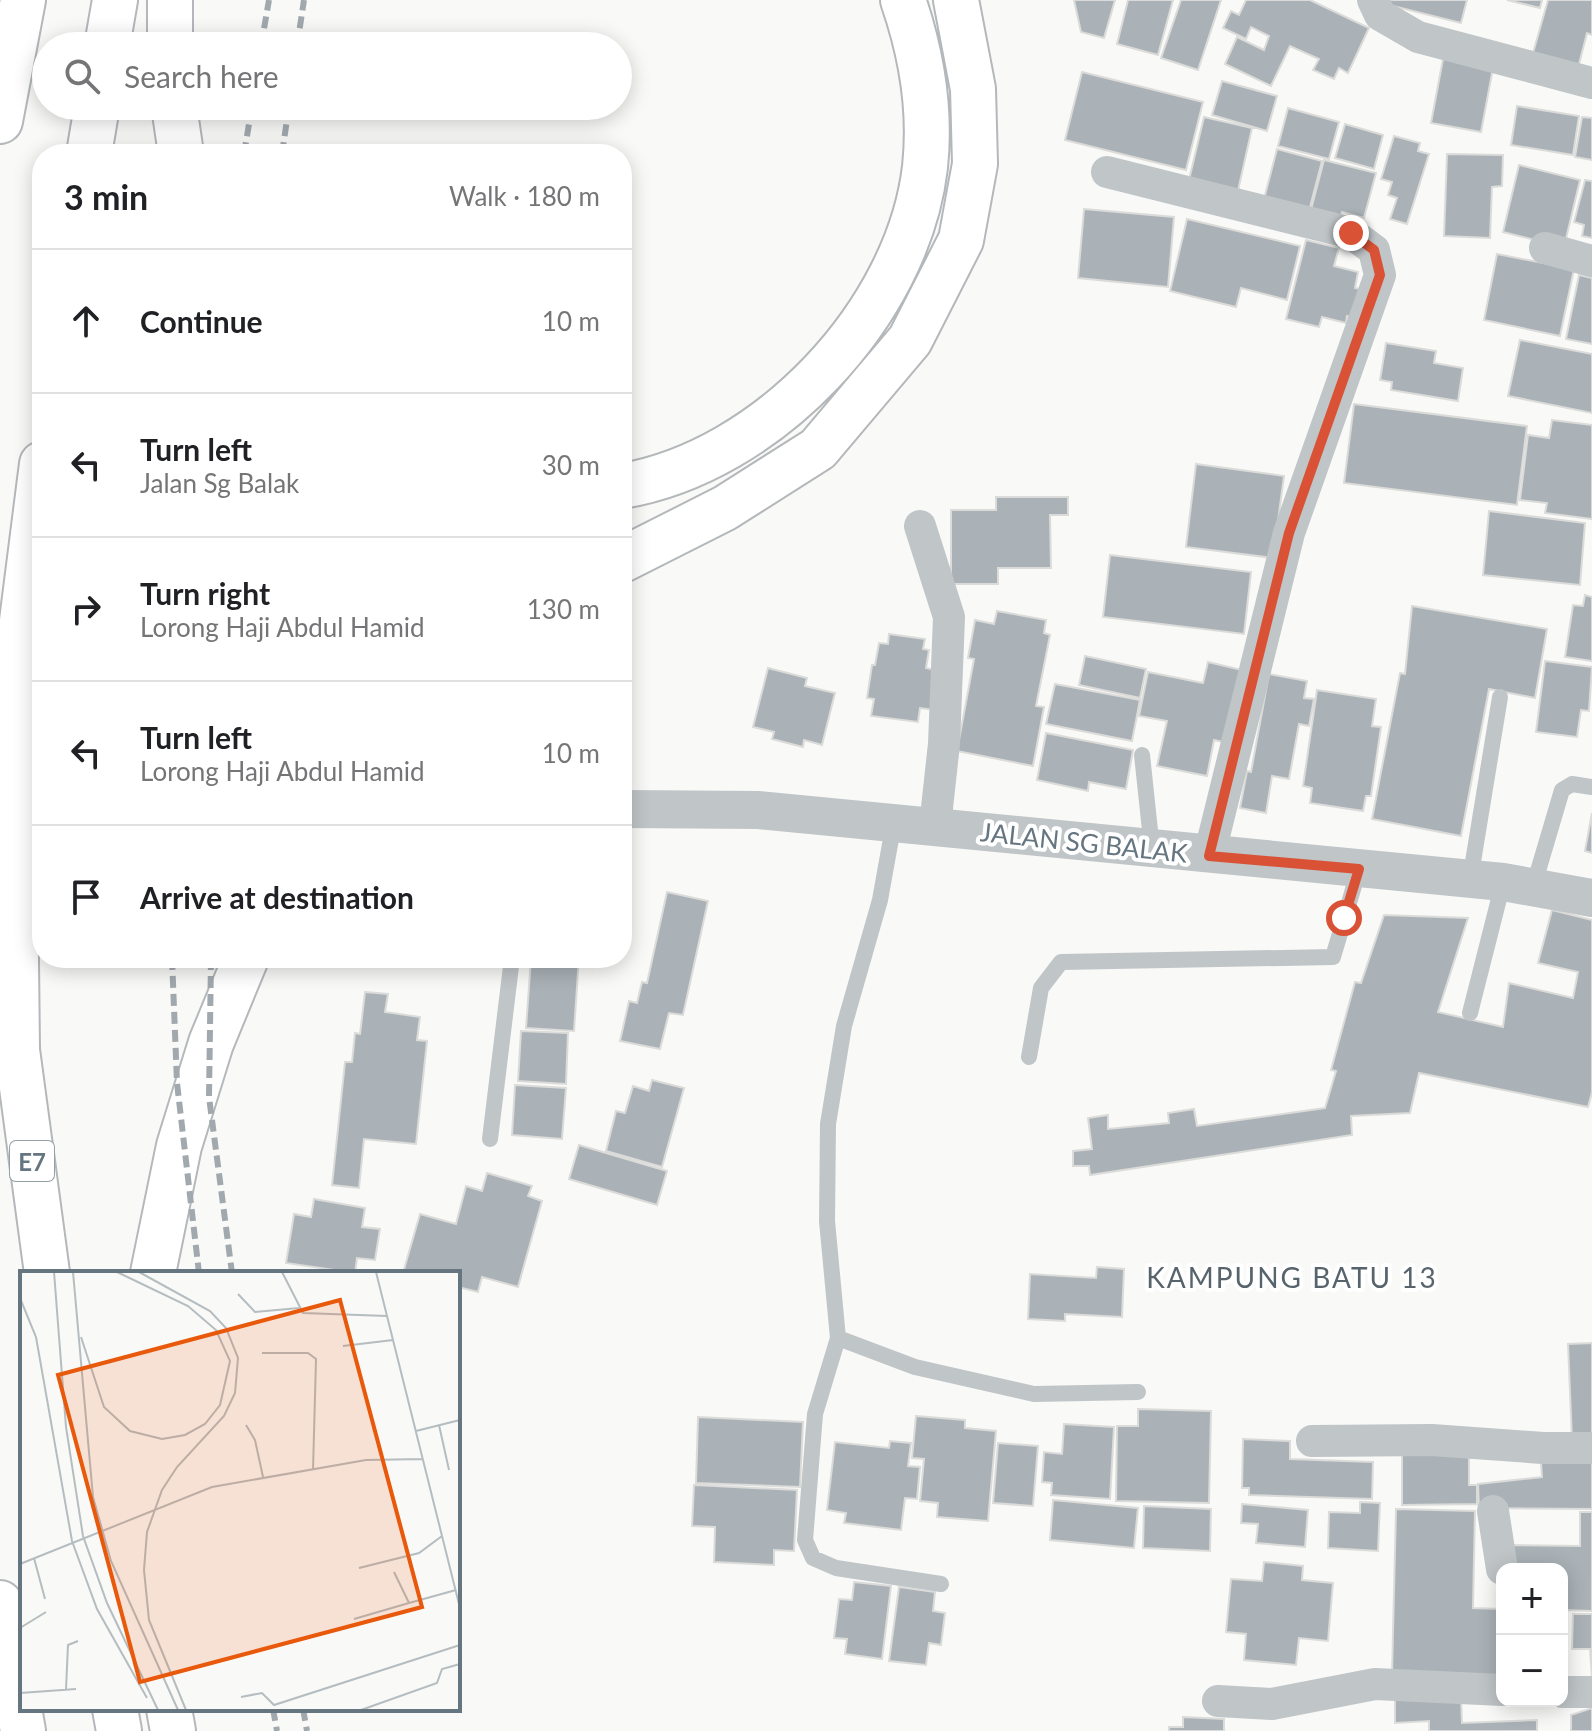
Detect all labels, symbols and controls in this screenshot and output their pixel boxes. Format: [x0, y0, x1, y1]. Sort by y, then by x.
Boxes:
search box [32, 32, 632, 120]
icon: search [60, 54, 104, 98]
text: Search here [124, 58, 279, 94]
text: 3 min [64, 176, 148, 217]
text: Walk · 180 m [449, 180, 600, 212]
route end [1333, 215, 1369, 251]
icon: ahead [64, 299, 108, 343]
text: Continue [140, 303, 263, 339]
text: 10 m [542, 305, 600, 337]
text: Turn left [140, 431, 252, 467]
icon: left [64, 443, 108, 487]
text: 30 m [542, 449, 600, 481]
text: Jalan Sg Balak [140, 467, 299, 499]
text: Turn right [140, 575, 270, 611]
icon: right [64, 587, 108, 631]
text: 130 m [527, 593, 600, 625]
text: Lorong Haji Abdul Hamid [140, 611, 425, 643]
text: Turn left [140, 719, 252, 755]
icon: left [64, 731, 108, 775]
text: 10 m [542, 737, 600, 769]
text: Lorong Haji Abdul Hamid [140, 755, 425, 787]
street label: JALAN SG BALAK [979, 815, 1190, 869]
icon: arrive [64, 875, 108, 919]
text: Arrive at destination [140, 879, 414, 915]
route start [1326, 900, 1362, 936]
road number: E7 [10, 1141, 54, 1181]
district label: KAMPUNG BATU 13 [1146, 1260, 1438, 1294]
inset map [20, 1271, 460, 1711]
map controls [1496, 1563, 1568, 1707]
button: + [1496, 1563, 1568, 1635]
button: − [1496, 1635, 1568, 1707]

